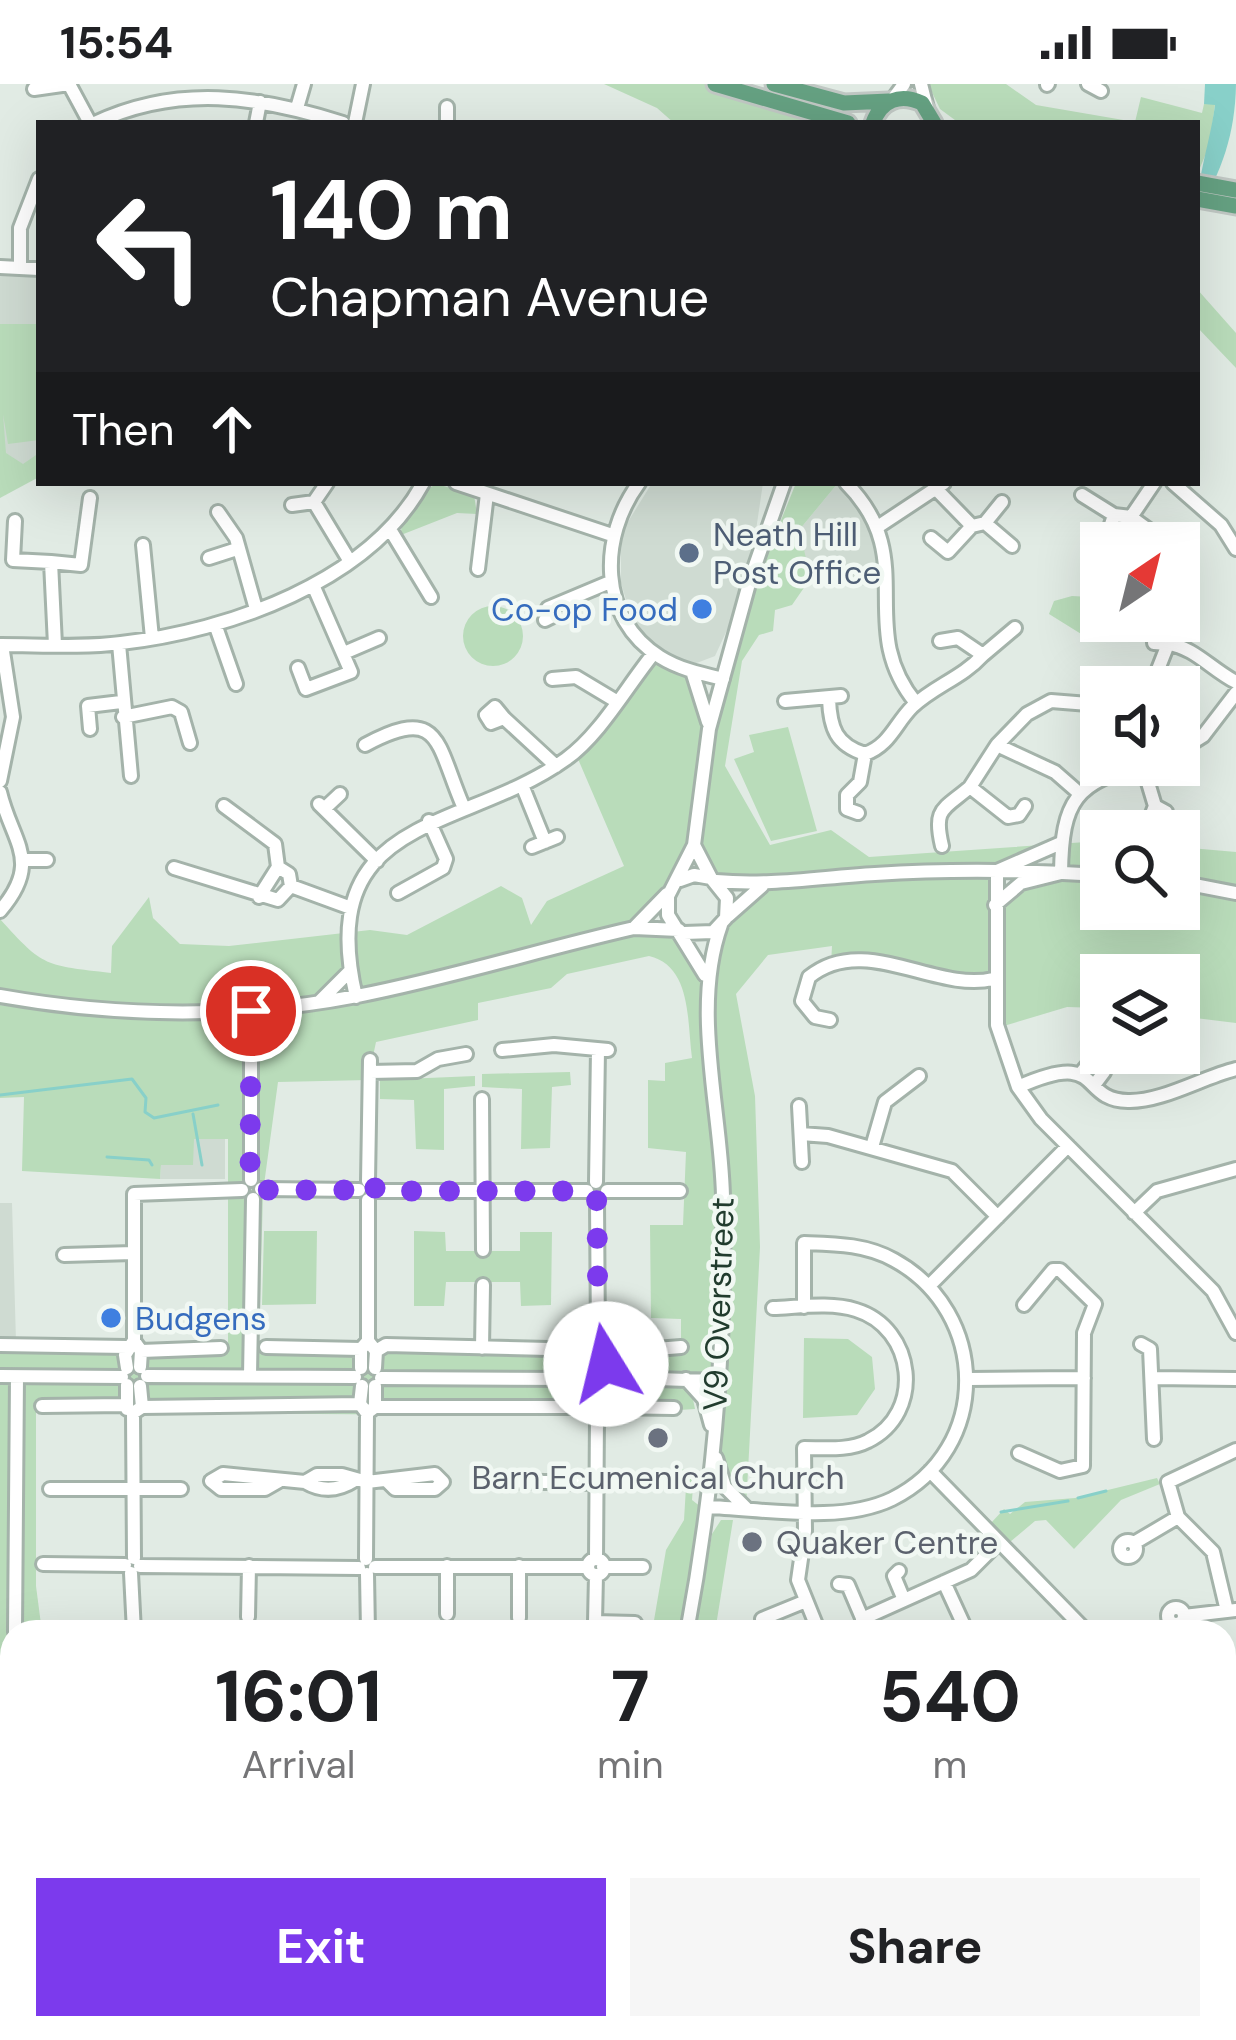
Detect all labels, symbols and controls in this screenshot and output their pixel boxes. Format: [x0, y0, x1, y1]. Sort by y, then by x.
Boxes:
text: 15:54 [60, 13, 173, 72]
text: 140 m [270, 156, 513, 265]
icon: left [72, 168, 228, 324]
text: Chapman Avenue [270, 262, 709, 333]
icon: ahead [199, 396, 265, 462]
text: Then [72, 400, 175, 459]
place label: Neath Hill Post Office [713, 513, 881, 594]
north arrow [1080, 522, 1200, 642]
map controls [1080, 522, 1200, 1074]
marker: Neath Hill Post Office [676, 540, 702, 566]
place label: Co-op Food [491, 588, 678, 631]
marker: Co-op Food [689, 596, 715, 622]
button: sound [1080, 666, 1200, 786]
button: search [1080, 810, 1200, 930]
button: layers [1080, 954, 1200, 1074]
pin [200, 960, 302, 1062]
icon: arrive [218, 978, 284, 1044]
street label: V9 Overstreet [693, 1196, 744, 1412]
place label: Budgens [135, 1297, 267, 1340]
position arrow [543, 1301, 669, 1427]
marker: Budgens [98, 1305, 124, 1331]
marker: Barn Ecumenical Church [645, 1425, 671, 1451]
place label: Barn Ecumenical Church [471, 1456, 845, 1499]
place label: Quaker Centre [776, 1521, 998, 1564]
marker: Quaker Centre [739, 1529, 765, 1555]
text: 16:01 [215, 1650, 382, 1743]
text: 7 [611, 1650, 650, 1743]
text: 540 [879, 1650, 1021, 1743]
text: Arrival [242, 1739, 355, 1790]
text: min [597, 1739, 664, 1790]
text: m [932, 1739, 967, 1790]
button: Exit [36, 1878, 606, 2016]
button: Share [630, 1878, 1200, 2016]

